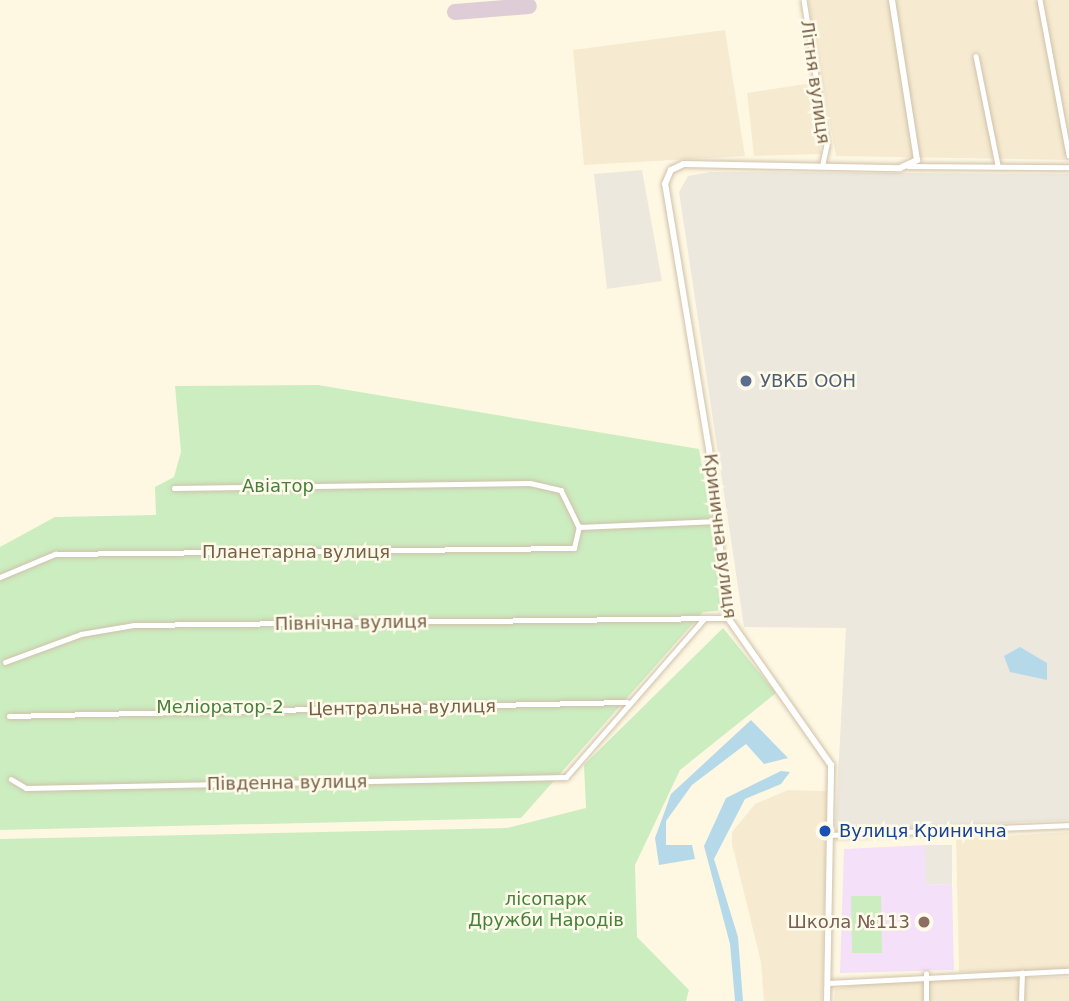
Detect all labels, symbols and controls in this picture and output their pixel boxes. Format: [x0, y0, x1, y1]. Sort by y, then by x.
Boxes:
street label: Літня вулиця [796, 19, 834, 145]
place label: УВКБ ООН [760, 370, 856, 392]
marker: УВКБ ООН [738, 373, 754, 389]
street label: Кринична вулиця [699, 452, 741, 620]
park label: Авіатор [242, 475, 314, 497]
street label: Планетарна вулиця [202, 541, 390, 563]
street label: Північна вулиця [275, 611, 427, 635]
park label: Меліоратор-2 [156, 696, 284, 718]
street label: Центральна вулиця [308, 696, 496, 720]
street label: Південна вулиця [207, 771, 367, 795]
place label: Вулиця Кринична [839, 820, 1007, 842]
marker: Вулиця Кринична [817, 823, 833, 839]
park label: лісопарк Дружби Народів [468, 889, 624, 932]
place label: Школа №113 [788, 911, 910, 933]
marker: Школа №113 [916, 914, 932, 930]

